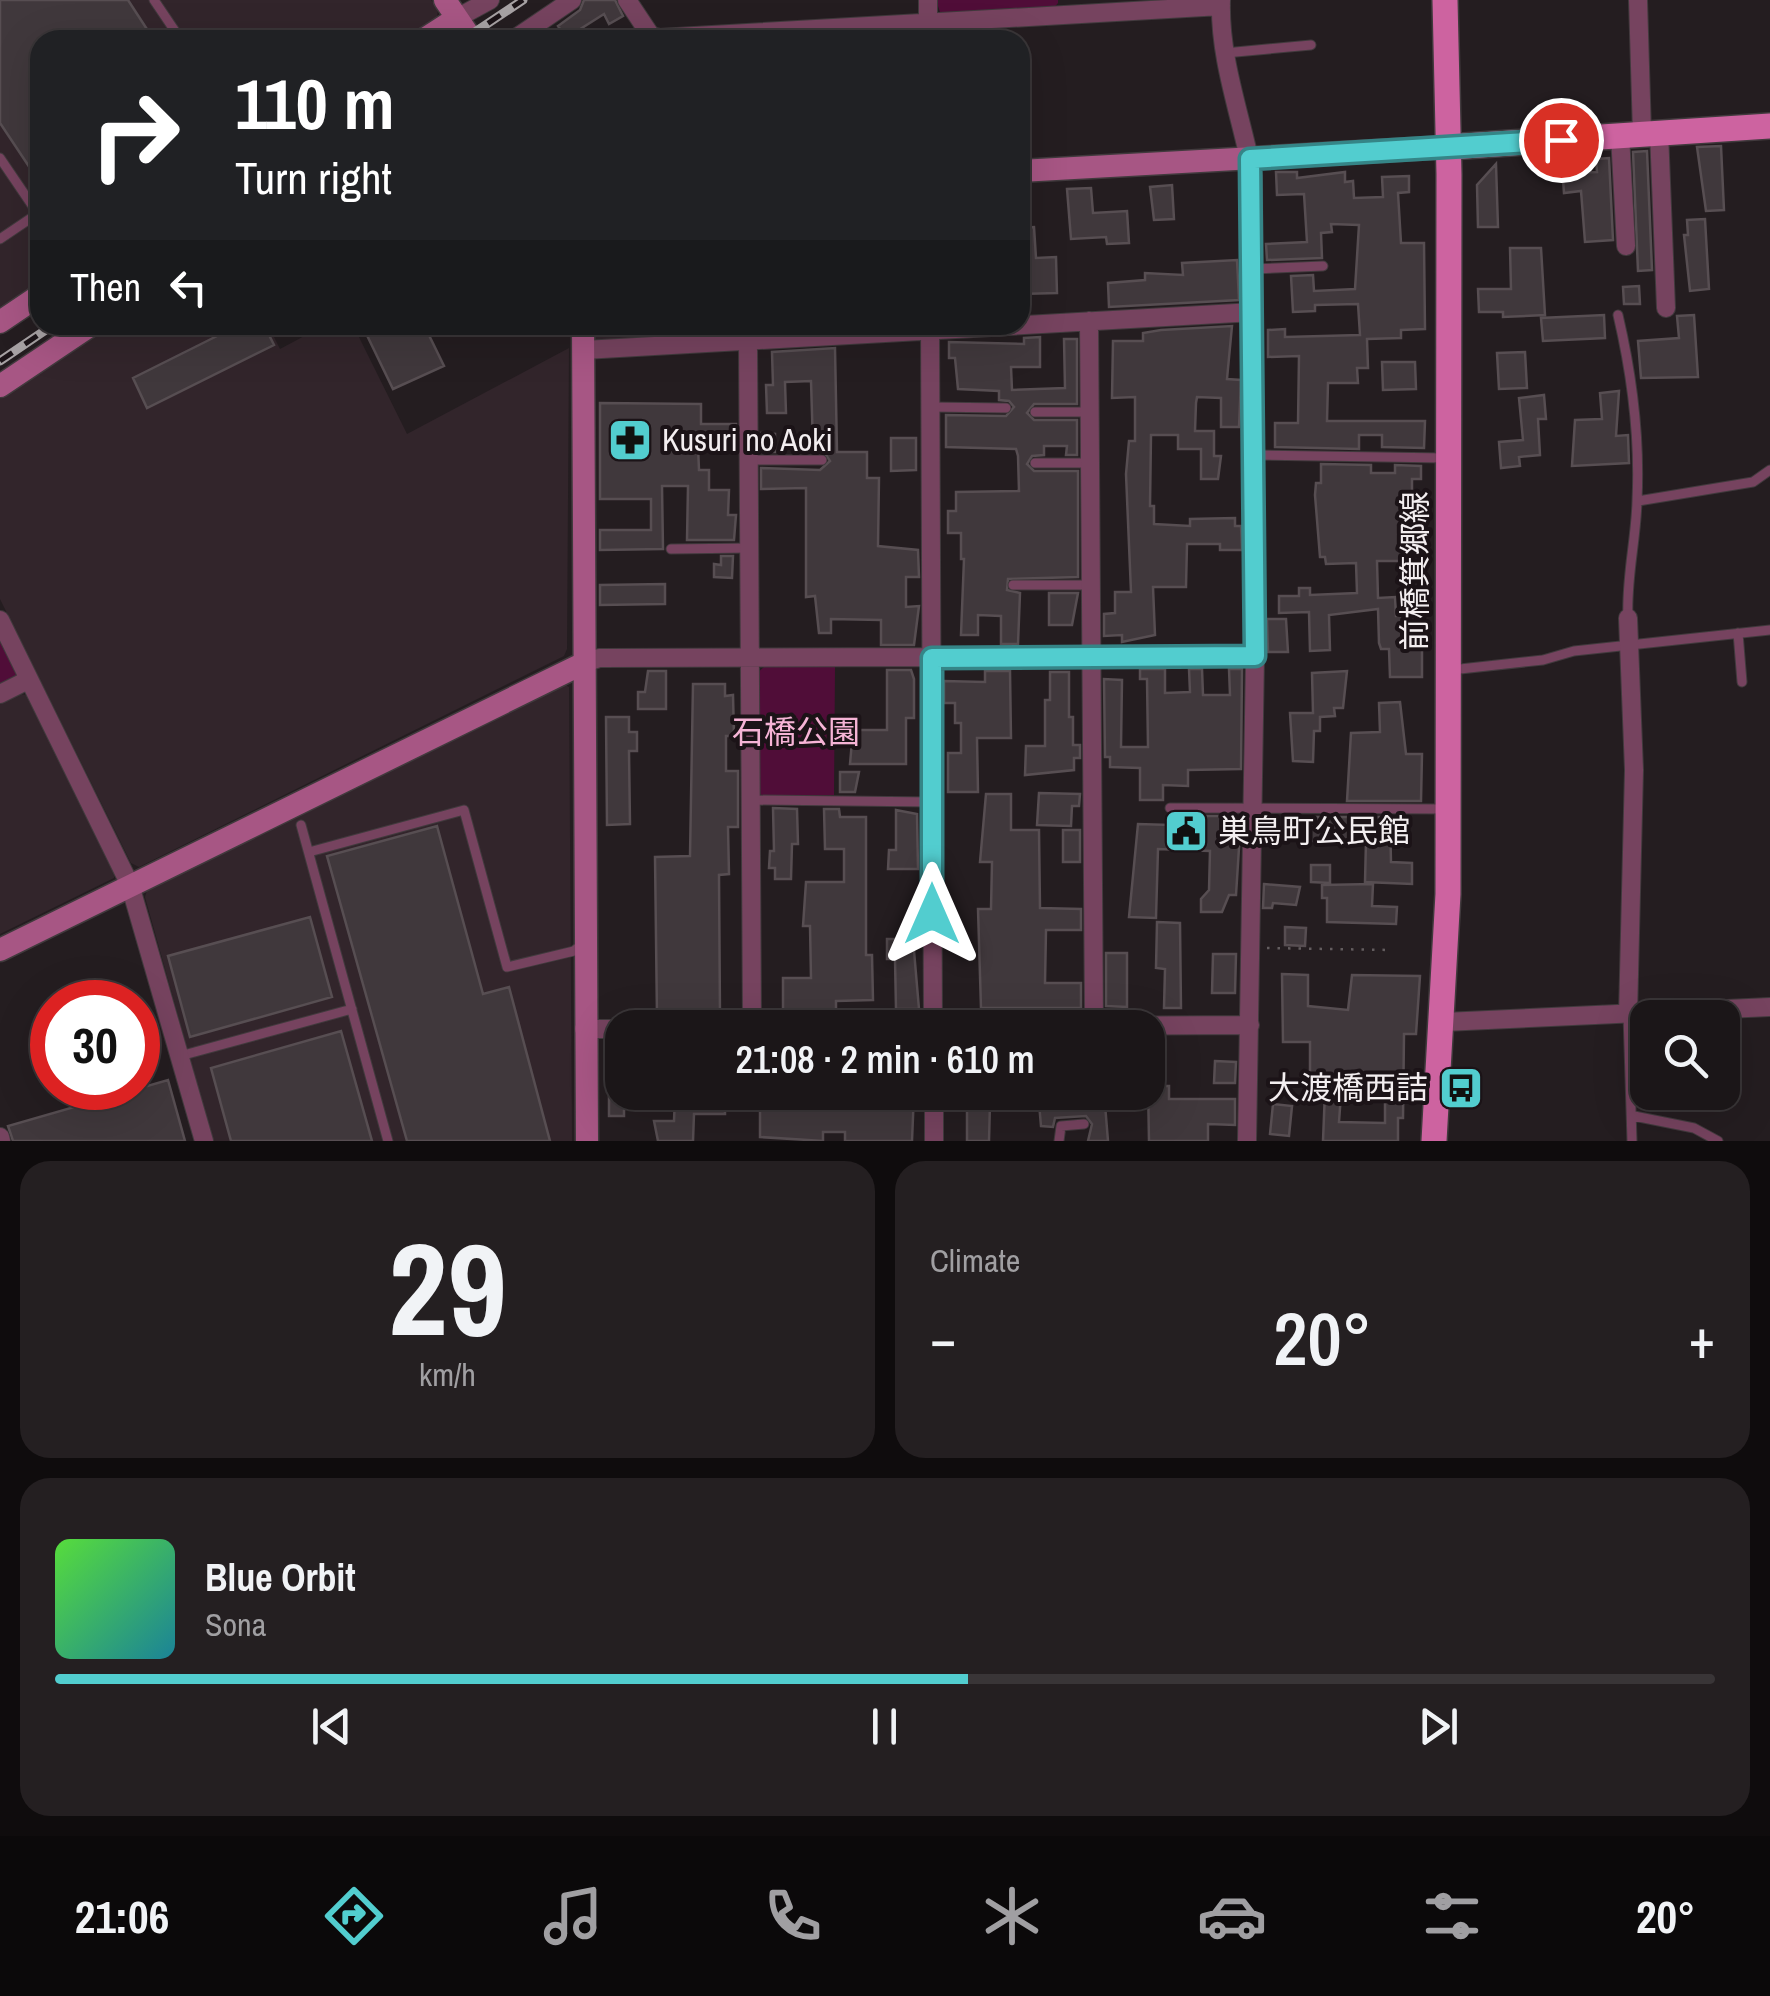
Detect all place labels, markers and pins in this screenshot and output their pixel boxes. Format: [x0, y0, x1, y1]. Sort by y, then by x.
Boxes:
pin [1519, 98, 1604, 183]
pharmacy icon: Kusuri no Aoki [607, 417, 653, 463]
place label: Kusuri no Aoki [662, 418, 833, 461]
public building icon: 巣鳥町公民館 [1163, 808, 1209, 854]
place label: 巣鳥町公民館 [1218, 809, 1410, 852]
bus stop icon: 大渡橋西詰 [1438, 1065, 1484, 1111]
place label: 大渡橋西詰 [1268, 1066, 1428, 1109]

